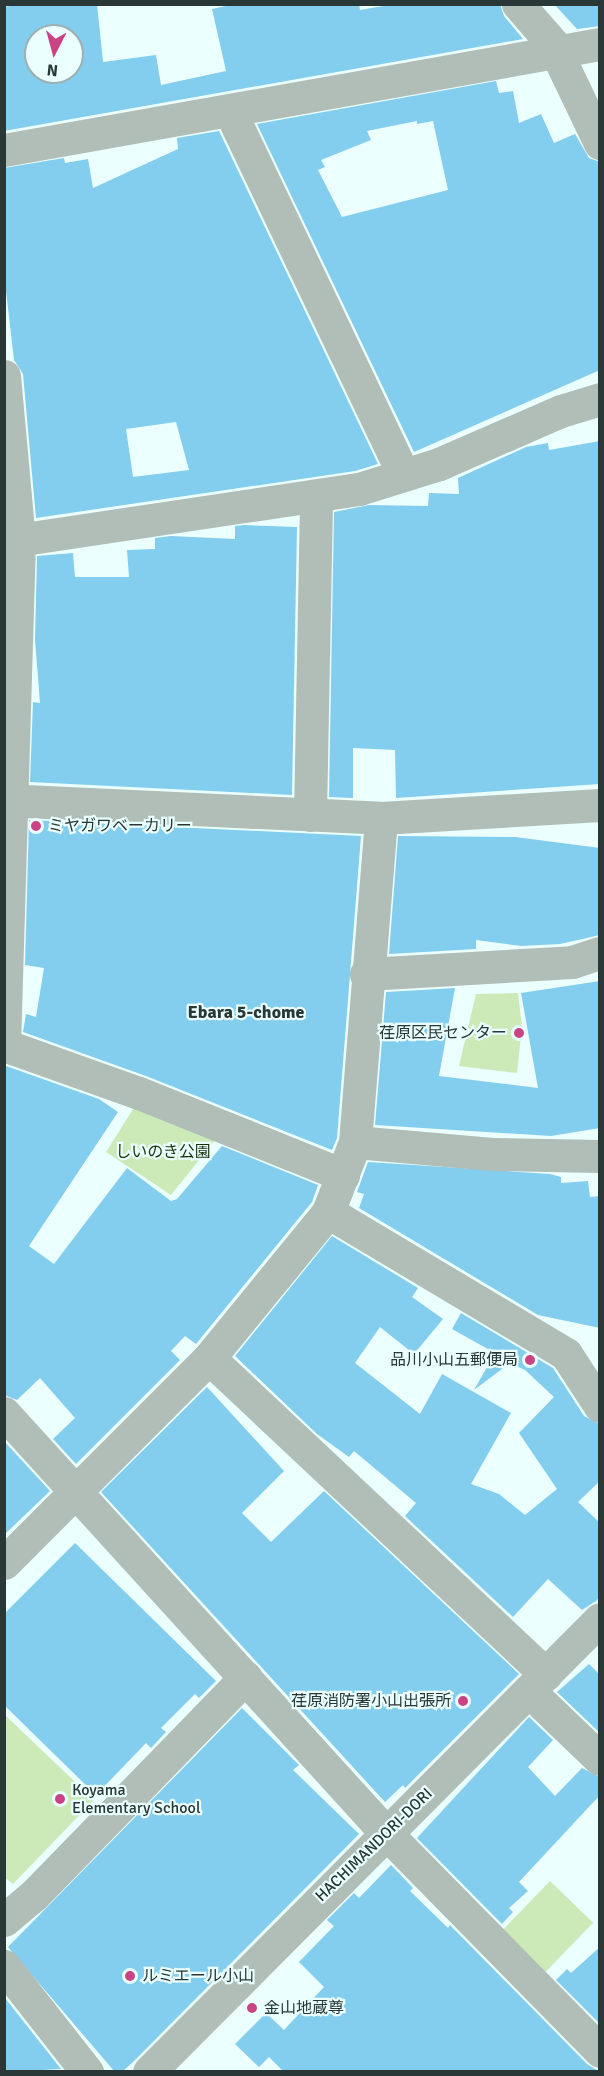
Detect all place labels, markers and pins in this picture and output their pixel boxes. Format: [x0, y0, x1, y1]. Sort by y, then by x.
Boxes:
place label: ミヤガワベーカリー [48, 816, 192, 836]
marker: ミヤガワベーカリー [29, 819, 43, 833]
place label: 荏原区民センター [379, 1023, 507, 1043]
marker: 荏原区民センター [512, 1026, 526, 1040]
place label: 品川小山五郵便局 [390, 1350, 518, 1370]
marker: 品川小山五郵便局 [523, 1353, 537, 1367]
place label: 荏原消防署小山出張所 [291, 1691, 451, 1711]
marker: 荏原消防署小山出張所 [456, 1694, 470, 1708]
place label: Koyama Elementary School [72, 1780, 201, 1818]
marker: Koyama Elementary School [53, 1792, 67, 1806]
place label: ルミエール小山 [142, 1966, 254, 1986]
marker: ルミエール小山 [123, 1969, 137, 1983]
place label: 金山地蔵尊 [264, 1998, 344, 2018]
marker: 金山地蔵尊 [245, 2001, 259, 2015]

